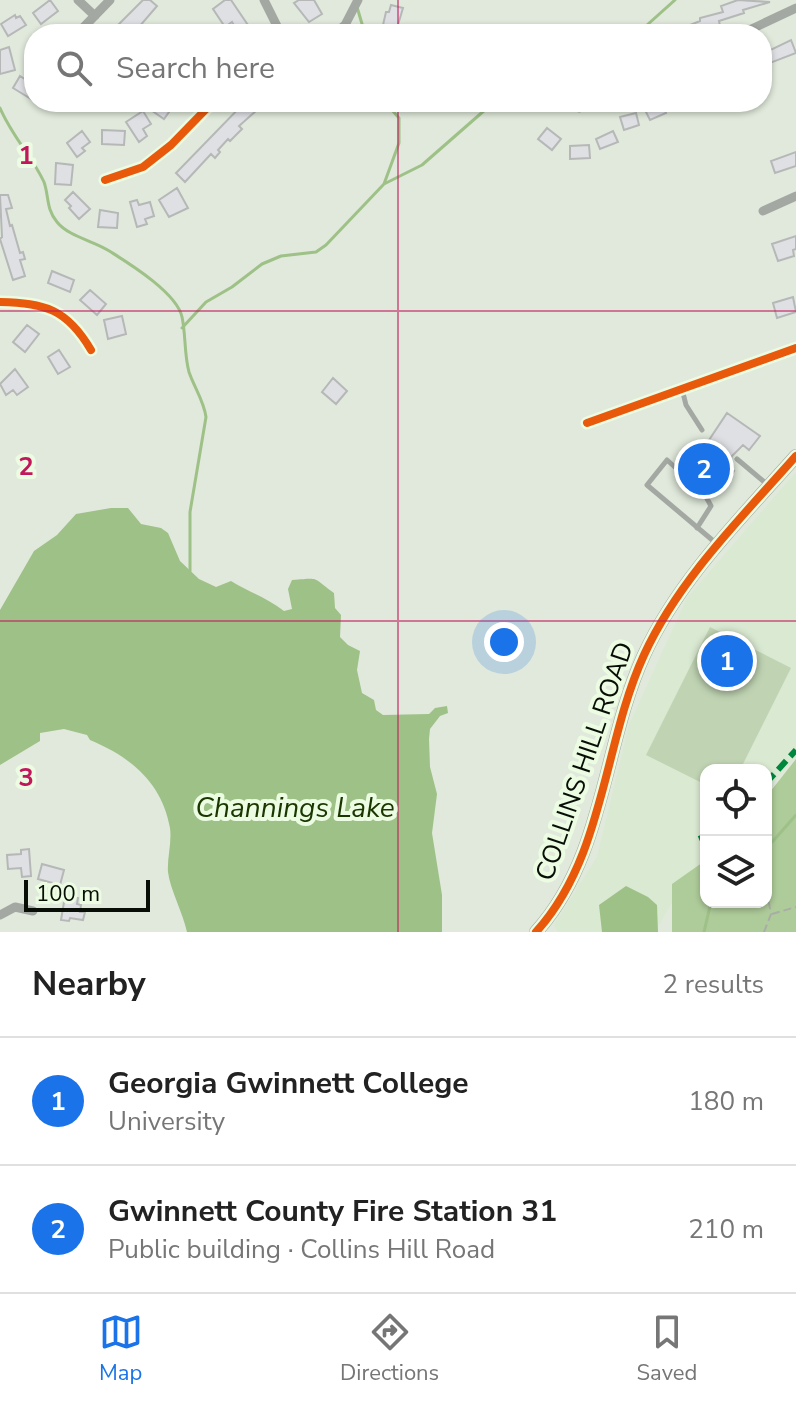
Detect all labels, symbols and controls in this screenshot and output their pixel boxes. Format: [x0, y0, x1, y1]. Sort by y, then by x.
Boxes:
search box [24, 24, 772, 112]
icon: search [52, 46, 96, 90]
text: Search here [116, 48, 275, 89]
text: 1 [18, 138, 34, 173]
pin: 2 [678, 439, 730, 499]
text: 2 [18, 449, 34, 484]
your location [484, 622, 524, 662]
pin: 1 [701, 631, 753, 691]
street label: COLLINS HILL ROAD [527, 637, 642, 885]
text: 3 [18, 760, 34, 795]
map controls [700, 764, 772, 908]
button: locate [700, 764, 772, 836]
water label: Channings Lake [195, 789, 395, 827]
button: layers [700, 836, 772, 908]
scale bar [24, 876, 150, 912]
text: 100 m [36, 879, 100, 909]
text: Nearby [32, 961, 146, 1007]
text: 2 results [663, 967, 764, 1002]
text: Georgia Gwinnett College [108, 1063, 469, 1104]
text: 1 [50, 1084, 66, 1119]
text: 180 m [688, 1084, 764, 1119]
text: University [108, 1104, 225, 1139]
text: Gwinnett County Fire Station 31 [108, 1191, 557, 1232]
text: 2 [50, 1212, 66, 1247]
text: 210 m [688, 1212, 764, 1247]
text: Public building · Collins Hill Road [108, 1232, 495, 1267]
tab: Map [99, 1310, 143, 1388]
tab: Directions [340, 1310, 439, 1388]
tab: Saved [637, 1310, 697, 1388]

